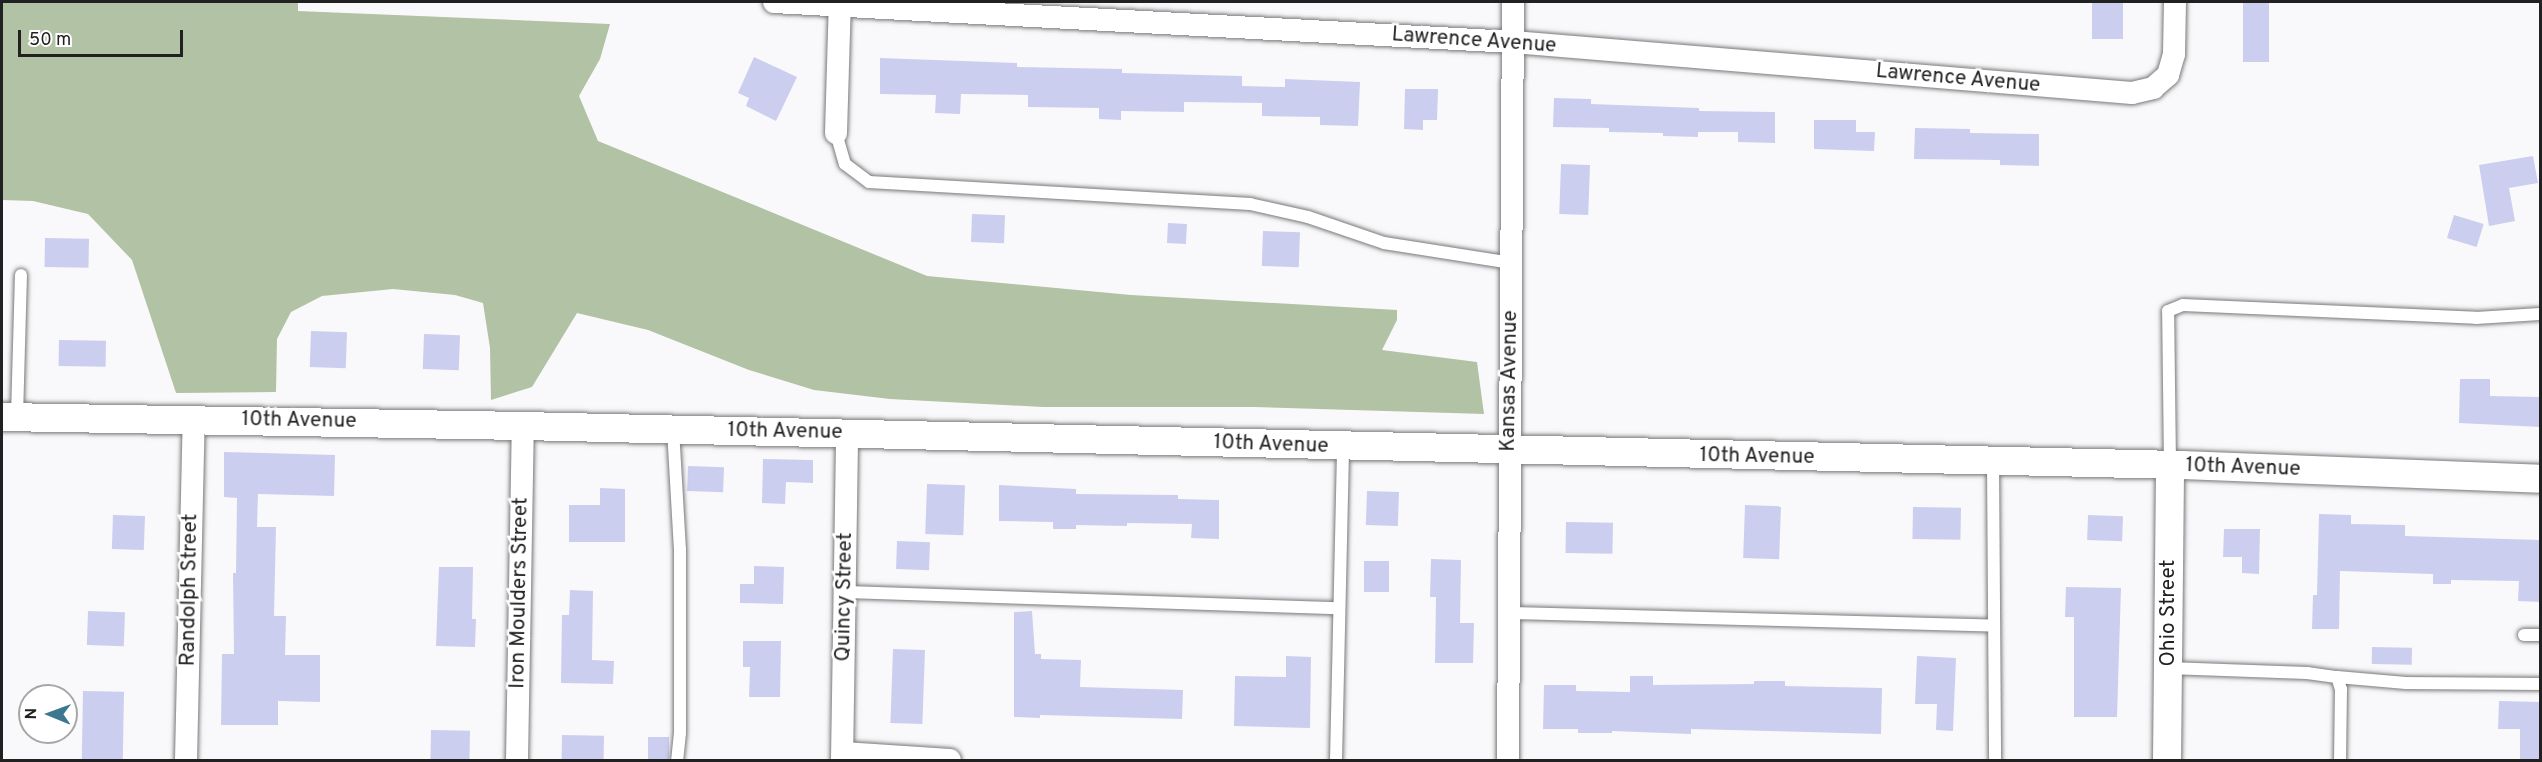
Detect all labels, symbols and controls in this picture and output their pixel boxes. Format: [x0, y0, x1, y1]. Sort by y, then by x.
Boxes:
scale bar [21, 18, 186, 56]
street label: Lawrence Avenue [1390, 23, 1558, 59]
text: 50 m [29, 29, 71, 52]
street label: Lawrence Avenue [1874, 59, 2042, 99]
street label: Kansas Avenue [1496, 310, 1524, 452]
street label: 10th Avenue [241, 407, 357, 435]
street label: 10th Avenue [727, 418, 843, 446]
street label: 10th Avenue [1213, 430, 1329, 460]
street label: 10th Avenue [1699, 443, 1815, 471]
street label: 10th Avenue [2185, 453, 2301, 483]
street label: Iron Moulders Street [506, 497, 534, 689]
street label: Randolph Street [176, 513, 204, 667]
street label: Quincy Street [831, 532, 859, 662]
street label: Ohio Street [2156, 560, 2182, 666]
north arrow [18, 684, 78, 744]
text: N [22, 708, 42, 720]

